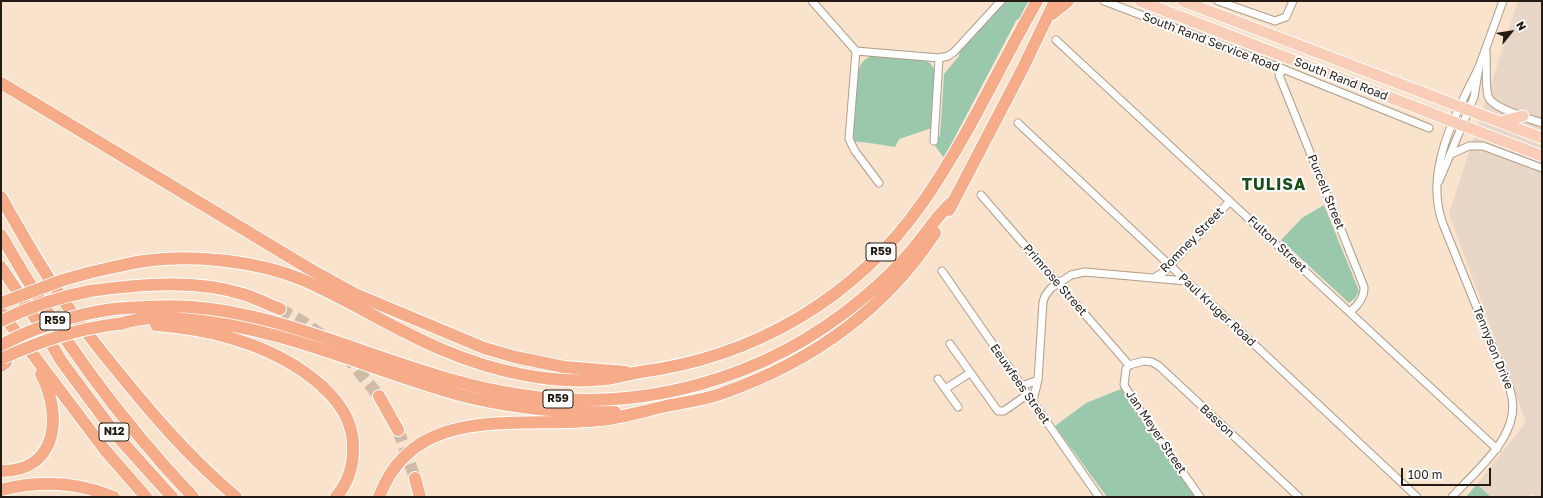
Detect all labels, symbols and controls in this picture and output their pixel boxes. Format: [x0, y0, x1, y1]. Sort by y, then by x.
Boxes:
street label: South Rand Service Road [1141, 9, 1281, 75]
north arrow [1491, 12, 1531, 52]
text: N [1514, 19, 1530, 33]
street label: South Rand Road [1292, 54, 1390, 104]
street label: Purcell Street [1304, 153, 1348, 231]
district label: TULISA [1242, 175, 1306, 195]
street label: Romney Street [1157, 204, 1227, 276]
street label: Fulton Street [1244, 213, 1310, 275]
street label: Primrose Street [1020, 241, 1090, 319]
road number: R59 [866, 243, 896, 261]
street label: Paul Kruger Road [1175, 271, 1259, 349]
street label: Tennyson Drive [1470, 304, 1516, 392]
road number: R59 [40, 312, 70, 330]
street label: Eeuwfees Street [987, 341, 1053, 427]
street label: Jan Meyer Street [1123, 388, 1189, 476]
road number: R59 [543, 390, 573, 408]
street label: Basson [1197, 401, 1237, 441]
road number: N12 [99, 423, 129, 441]
scale bar [1403, 460, 1493, 486]
text: 100 m [1408, 467, 1442, 482]

